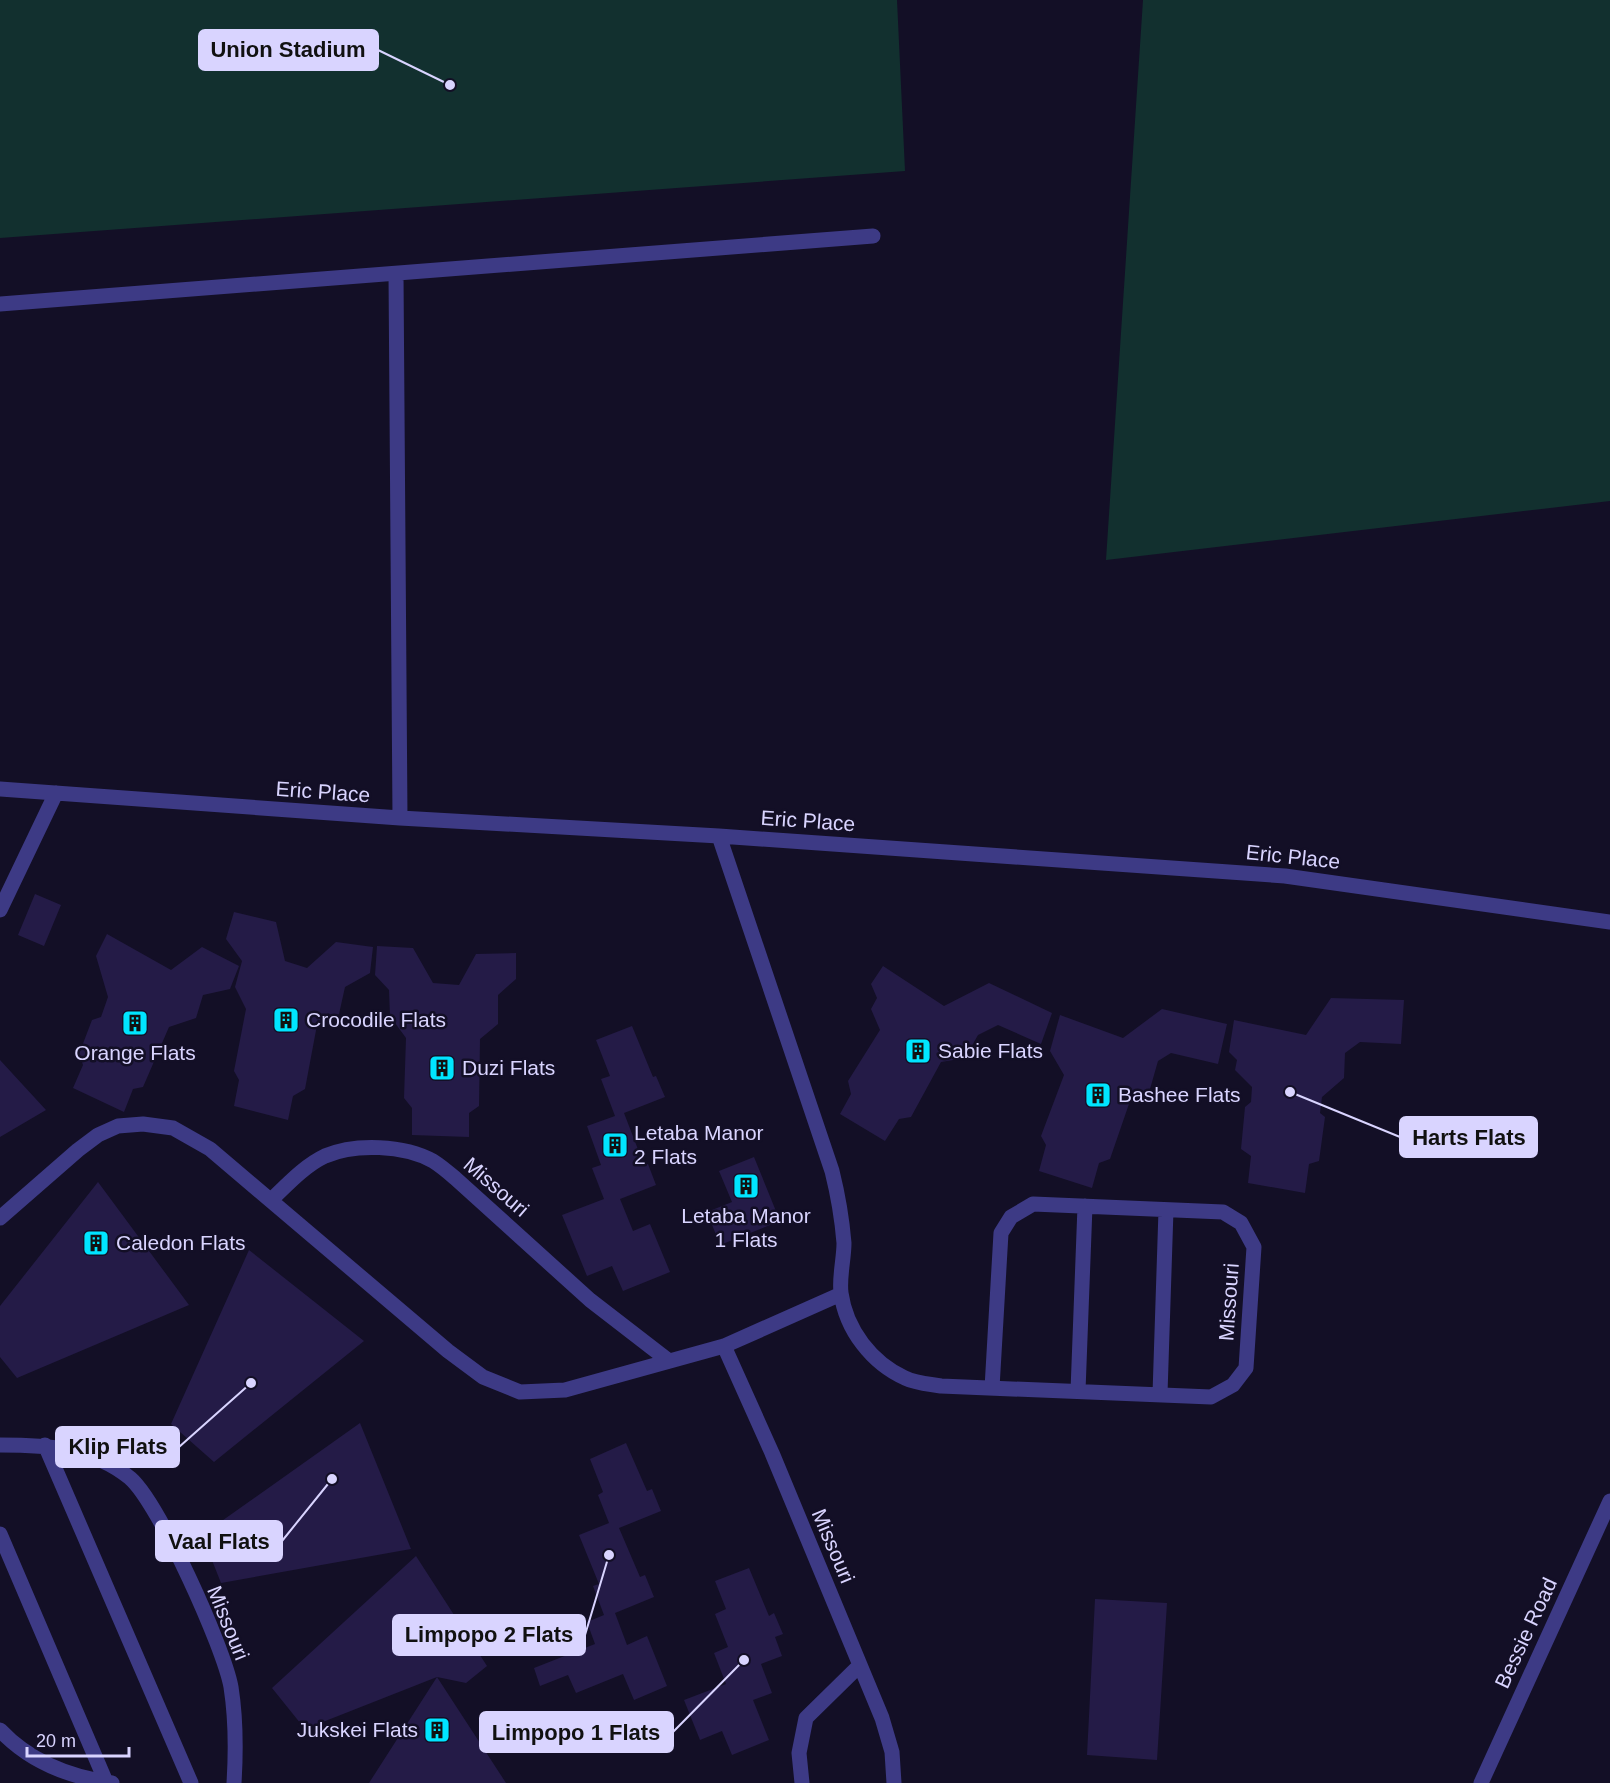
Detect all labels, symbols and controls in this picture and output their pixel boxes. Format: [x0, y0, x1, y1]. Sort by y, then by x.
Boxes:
callout: Union Stadium [199, 30, 378, 70]
text: Union Stadium [210, 37, 366, 62]
street label: Eric Place [275, 777, 371, 806]
street label: Eric Place [760, 806, 856, 835]
street label: Eric Place [1245, 840, 1341, 873]
building icon: Crocodile Flats [271, 1005, 301, 1035]
building icon: Orange Flats [120, 1008, 150, 1038]
place label: Crocodile Flats [306, 1008, 446, 1031]
building icon: Sabie Flats [903, 1036, 933, 1066]
place label: Sabie Flats [938, 1039, 1043, 1062]
place label: Orange Flats [74, 1041, 196, 1064]
building icon: Duzi Flats [427, 1053, 457, 1083]
place label: Duzi Flats [462, 1056, 555, 1079]
building icon: Bashee Flats [1083, 1080, 1113, 1110]
place label: Bashee Flats [1118, 1083, 1241, 1106]
callout: Harts Flats [1400, 1117, 1537, 1157]
place label: Letaba Manor 2 Flats [634, 1121, 764, 1168]
text: Harts Flats [1412, 1125, 1526, 1150]
building icon: Letaba Manor 2 Flats [600, 1130, 630, 1160]
street label: Missouri [459, 1152, 533, 1221]
building icon: Letaba Manor 1 Flats [731, 1171, 761, 1201]
place label: Letaba Manor 1 Flats [681, 1204, 811, 1251]
building icon: Caledon Flats [81, 1228, 111, 1258]
place label: Caledon Flats [116, 1231, 246, 1254]
street label: Missouri [1214, 1262, 1243, 1342]
callout: Klip Flats [56, 1427, 179, 1467]
text: Klip Flats [68, 1434, 168, 1459]
street label: Missouri [808, 1505, 859, 1586]
callout: Vaal Flats [156, 1521, 282, 1561]
text: Vaal Flats [168, 1529, 270, 1554]
street label: Bessie Road [1490, 1574, 1561, 1692]
street label: Missouri [203, 1582, 254, 1663]
callout: Limpopo 2 Flats [393, 1615, 585, 1655]
text: Limpopo 2 Flats [405, 1622, 573, 1647]
callout: Limpopo 1 Flats [480, 1712, 673, 1752]
building icon: Jukskei Flats [422, 1715, 452, 1745]
place label: Jukskei Flats [297, 1718, 418, 1741]
scale bar [27, 1720, 129, 1758]
text: Limpopo 1 Flats [492, 1720, 660, 1745]
text: 20 m [36, 1731, 76, 1751]

